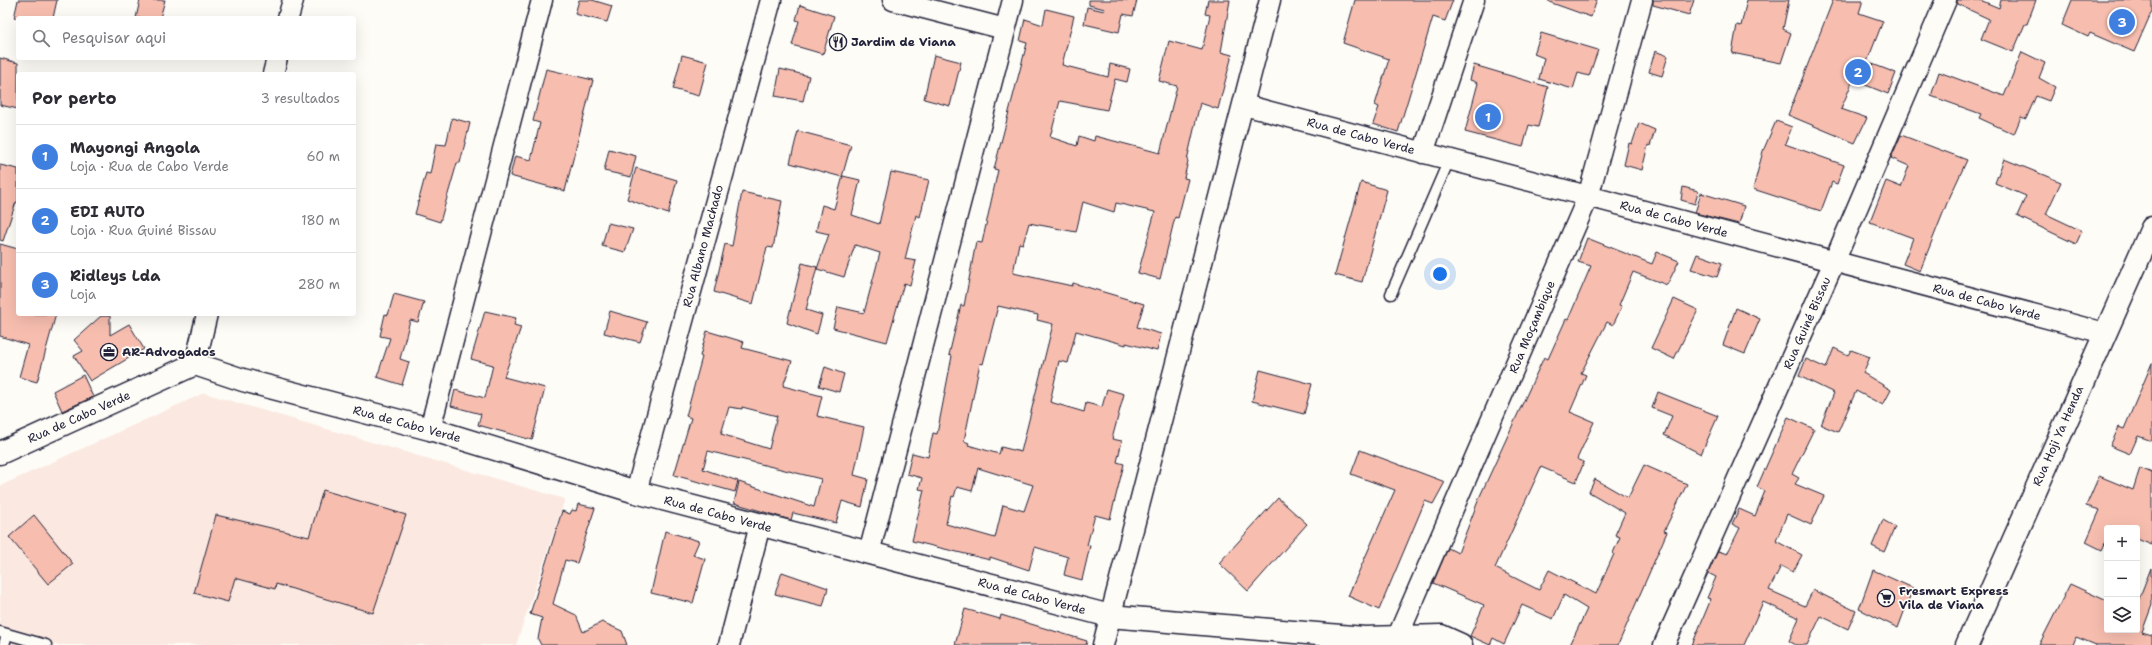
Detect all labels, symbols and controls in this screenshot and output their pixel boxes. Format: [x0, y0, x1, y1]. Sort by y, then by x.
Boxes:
pin: 3 [2109, 7, 2135, 37]
search box [16, 16, 356, 60]
icon: search [30, 27, 52, 49]
text: Pesquisar aqui [62, 28, 166, 48]
restaurant icon: Jardim de Viana [828, 32, 848, 52]
place label: Jardim de Viana [851, 34, 956, 50]
pin: 2 [1845, 57, 1871, 87]
text: Por perto [32, 87, 117, 109]
text: 3 resultados [261, 90, 340, 107]
pin: 1 [1475, 102, 1501, 132]
street label: Rua de Cabo Verde [1305, 114, 1417, 158]
text: Mayongi Angola [70, 138, 200, 158]
text: 1 [42, 148, 48, 165]
text: 60 m [307, 148, 340, 165]
text: Loja · Rua de Cabo Verde [70, 158, 229, 175]
street label: Rua Albano Machado [679, 183, 727, 309]
street label: Rua de Cabo Verde [1618, 197, 1730, 241]
text: EDI AUTO [70, 202, 145, 222]
text: 2 [40, 212, 50, 229]
text: 180 m [301, 212, 340, 229]
text: Loja · Rua Guiné Bissau [70, 222, 217, 239]
your location [1430, 264, 1450, 284]
text: Ridleys Lda [70, 266, 160, 286]
street label: Rua Guiné Bissau [1779, 274, 1835, 372]
text: 3 [40, 276, 50, 293]
text: 280 m [298, 276, 340, 293]
street label: Rua Moçambique [1505, 278, 1559, 376]
street label: Rua de Cabo Verde [1931, 280, 2043, 324]
text: Loja [70, 286, 96, 303]
office icon: AR-Advogados [99, 342, 119, 362]
place label: AR-Advogados [122, 344, 215, 360]
street label: Rua Hoji Ya Henda [2029, 383, 2087, 489]
street label: Rua de Cabo Verde [25, 387, 133, 447]
street label: Rua de Cabo Verde [351, 402, 463, 446]
street label: Rua de Cabo Verde [662, 492, 774, 536]
map controls [2104, 525, 2140, 633]
button: + [2104, 525, 2140, 561]
button: − [2104, 561, 2140, 597]
street label: Rua de Cabo Verde [976, 574, 1088, 618]
place label: Fresmart Express Vila de Viana [1899, 583, 2008, 613]
supermarket icon: Fresmart Express Vila de Viana [1876, 588, 1896, 608]
button: layers [2104, 597, 2140, 633]

